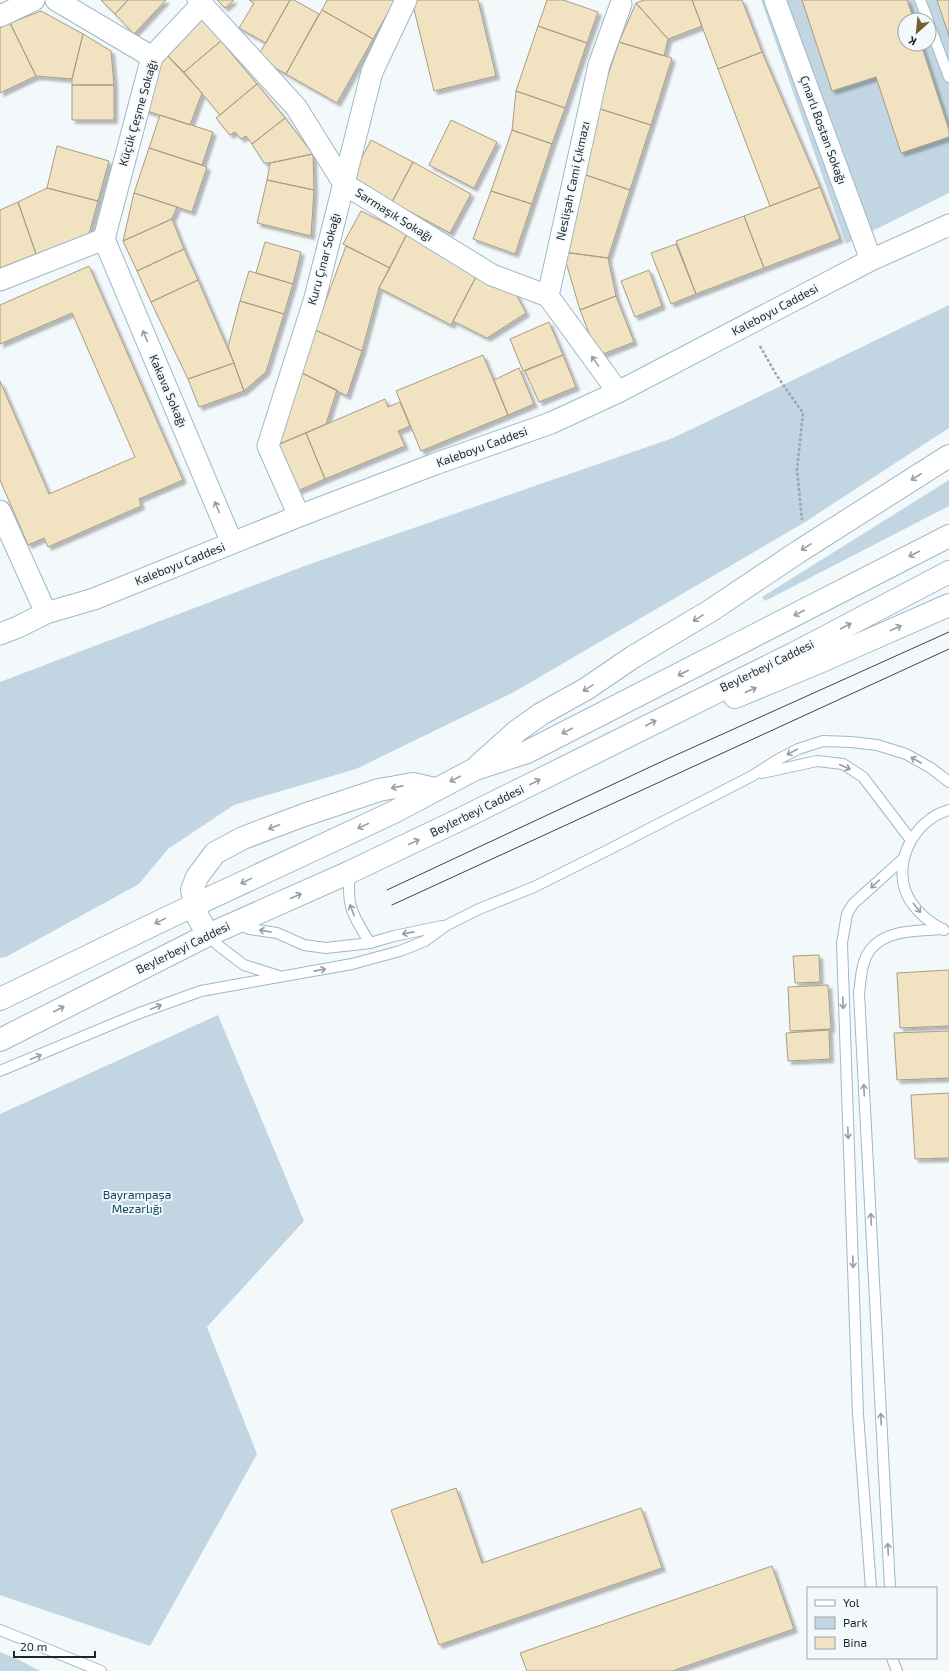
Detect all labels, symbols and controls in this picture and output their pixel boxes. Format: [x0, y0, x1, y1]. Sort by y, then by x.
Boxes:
north arrow [897, 12, 937, 52]
text: K [906, 34, 918, 49]
street label: Küçük Çeşme Sokağı [115, 58, 160, 168]
street label: Çınarlı Bostan Sokağı [797, 73, 850, 186]
street label: Neslişah Cami Çıkmazı [553, 120, 592, 242]
street label: Sarmaşık Sokağı [353, 185, 436, 244]
street label: Kuru Çınar Sokağı [304, 211, 343, 307]
street label: Kaleboyu Caddesi [729, 280, 820, 338]
one-way arrow [140, 330, 148, 342]
street label: Kakava Sokağı [147, 352, 191, 429]
one-way arrow [591, 355, 599, 366]
street label: Kaleboyu Caddesi [434, 423, 529, 469]
one-way arrow [910, 474, 922, 482]
one-way arrow [212, 502, 220, 514]
street label: Kaleboyu Caddesi [133, 539, 227, 588]
one-way arrow [801, 543, 812, 551]
one-way arrow [909, 550, 921, 558]
one-way arrow [793, 610, 805, 617]
one-way arrow [692, 615, 704, 623]
one-way arrow [840, 621, 852, 629]
one-way arrow [890, 624, 902, 631]
street label: Beylerbeyi Caddesi [717, 636, 816, 694]
one-way arrow [677, 669, 689, 677]
one-way arrow [582, 684, 594, 692]
one-way arrow [745, 686, 757, 694]
one-way arrow [645, 719, 657, 726]
one-way arrow [561, 728, 573, 736]
one-way arrow [786, 749, 798, 756]
one-way arrow [911, 756, 923, 764]
one-way arrow [839, 763, 851, 771]
one-way arrow [449, 776, 461, 783]
one-way arrow [529, 778, 541, 785]
street label: Beylerbeyi Caddesi [427, 781, 526, 839]
one-way arrow [391, 783, 404, 791]
one-way arrow [268, 823, 280, 831]
one-way arrow [358, 823, 370, 830]
one-way arrow [407, 838, 419, 845]
one-way arrow [240, 878, 252, 885]
one-way arrow [870, 880, 880, 889]
one-way arrow [289, 892, 301, 899]
one-way arrow [912, 903, 921, 914]
one-way arrow [347, 904, 355, 916]
street label: Beylerbeyi Caddesi [133, 918, 232, 976]
one-way arrow [155, 918, 167, 925]
one-way arrow [259, 927, 272, 935]
one-way arrow [402, 929, 415, 937]
one-way arrow [313, 966, 326, 974]
one-way arrow [839, 996, 847, 1009]
one-way arrow [150, 1002, 162, 1010]
one-way arrow [53, 1005, 65, 1012]
one-way arrow [30, 1052, 42, 1060]
one-way arrow [861, 1084, 868, 1097]
one-way arrow [844, 1126, 852, 1139]
park label: Bayrampaşa Mezarlığı [103, 1187, 171, 1215]
one-way arrow [867, 1213, 875, 1226]
one-way arrow [849, 1255, 856, 1268]
one-way arrow [878, 1413, 885, 1426]
one-way arrow [884, 1543, 892, 1556]
legend [807, 1587, 937, 1659]
text: Yol [843, 1595, 860, 1609]
text: Park [843, 1615, 868, 1629]
scale bar [14, 1633, 95, 1659]
text: Bina [843, 1635, 867, 1649]
text: 20 m [20, 1639, 47, 1653]

